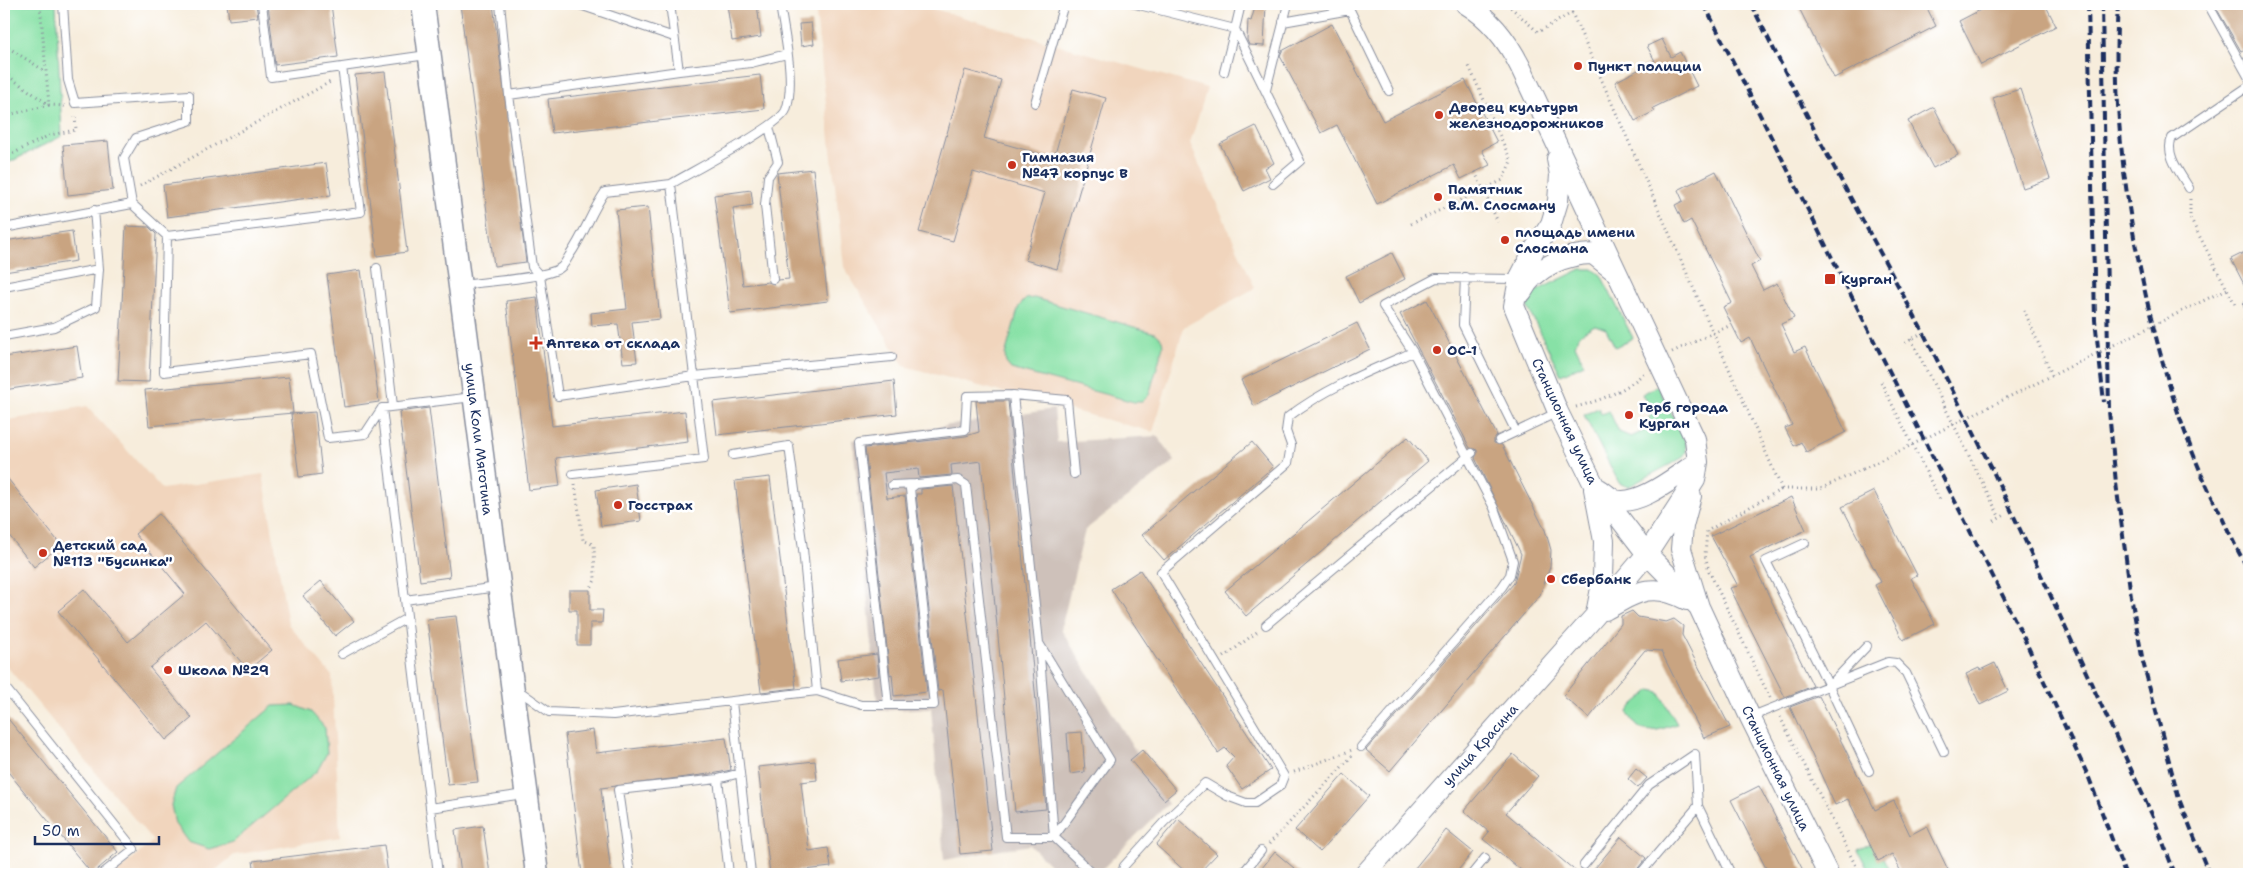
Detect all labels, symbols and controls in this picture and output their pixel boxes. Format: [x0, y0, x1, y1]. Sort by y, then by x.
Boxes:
place label: Пункт полиции [1588, 57, 1702, 75]
marker: Пункт полиции [1572, 60, 1584, 72]
place label: Дворец культуры железнодорожников [1449, 98, 1604, 132]
marker: Дворец культуры железнодорожников [1433, 109, 1445, 121]
place label: Гимназия №47 корпус В [1022, 148, 1128, 182]
marker: Гимназия №47 корпус В [1006, 159, 1018, 171]
place label: Памятник В.М. Слосману [1448, 180, 1556, 214]
marker: Памятник В.М. Слосману [1432, 191, 1444, 203]
place label: площадь имени Слосмана [1515, 223, 1635, 257]
marker: площадь имени Слосмана [1499, 234, 1511, 246]
place label: Курган [1841, 270, 1892, 288]
marker: Курган [1823, 272, 1837, 286]
place label: Аптека от склада [546, 334, 680, 352]
marker: Аптека от склада [530, 337, 542, 349]
place label: ОС-1 [1447, 341, 1477, 359]
marker: ОС-1 [1431, 344, 1443, 356]
street label: Станционная улица [1528, 355, 1602, 487]
street label: улица Коли Мяготина [461, 362, 497, 517]
place label: Герб города Курган [1639, 398, 1728, 432]
marker: Герб города Курган [1623, 409, 1635, 421]
place label: Госстрах [628, 496, 693, 514]
marker: Госстрах [612, 499, 624, 511]
place label: Детский сад №113 "Бусинка" [53, 536, 173, 570]
marker: Детский сад №113 "Бусинка" [37, 547, 49, 559]
place label: Сбербанк [1561, 570, 1631, 588]
marker: Сбербанк [1545, 573, 1557, 585]
place label: Школа №29 [178, 661, 269, 679]
marker: Школа №29 [162, 664, 174, 676]
street label: улица Красина [1438, 700, 1522, 790]
street label: Станционная улица [1738, 702, 1814, 834]
scale bar [35, 813, 159, 845]
text: 50 m [42, 821, 80, 841]

